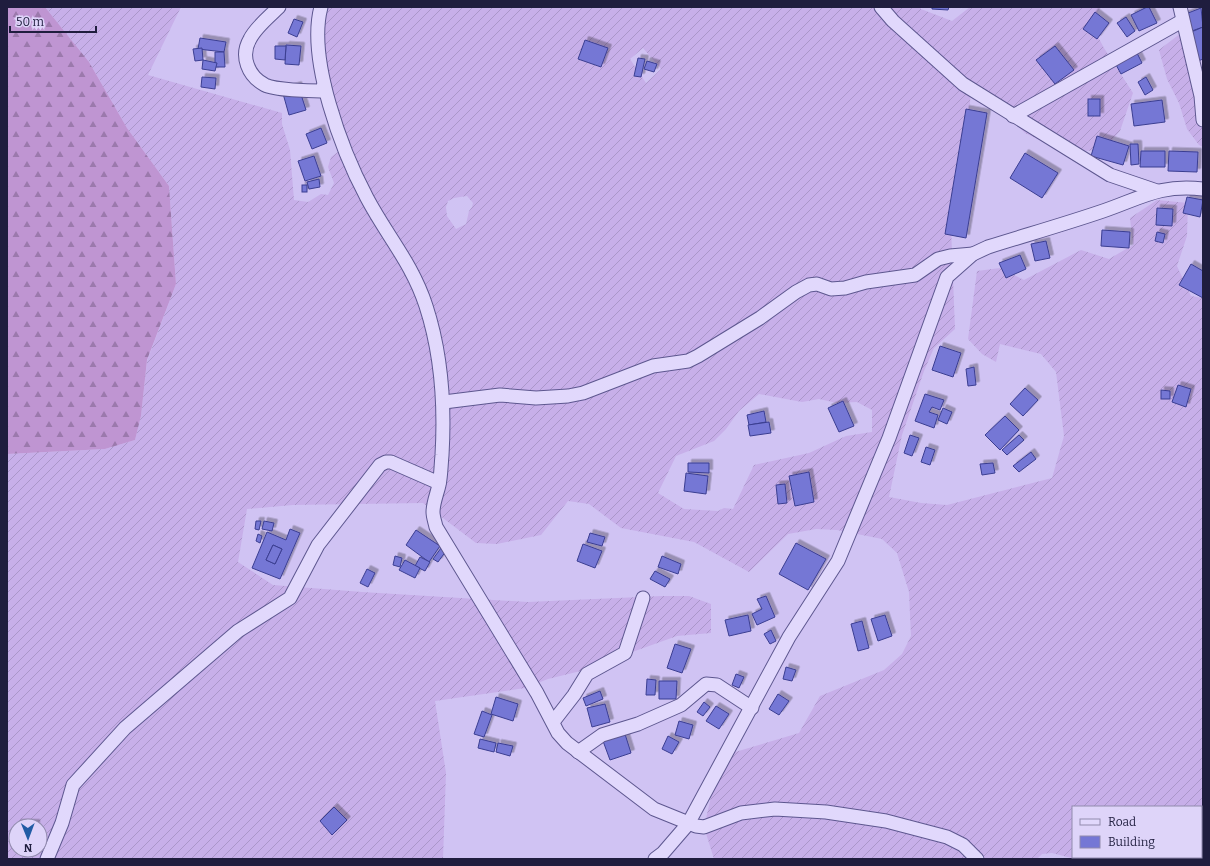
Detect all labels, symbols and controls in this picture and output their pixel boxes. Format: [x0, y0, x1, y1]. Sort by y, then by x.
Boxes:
scale bar [10, 8, 96, 34]
text: 50 m [16, 15, 45, 29]
legend [1072, 806, 1202, 858]
text: Road [1108, 815, 1136, 829]
north arrow [8, 818, 48, 858]
text: Building [1108, 835, 1155, 849]
text: N [23, 841, 33, 854]

